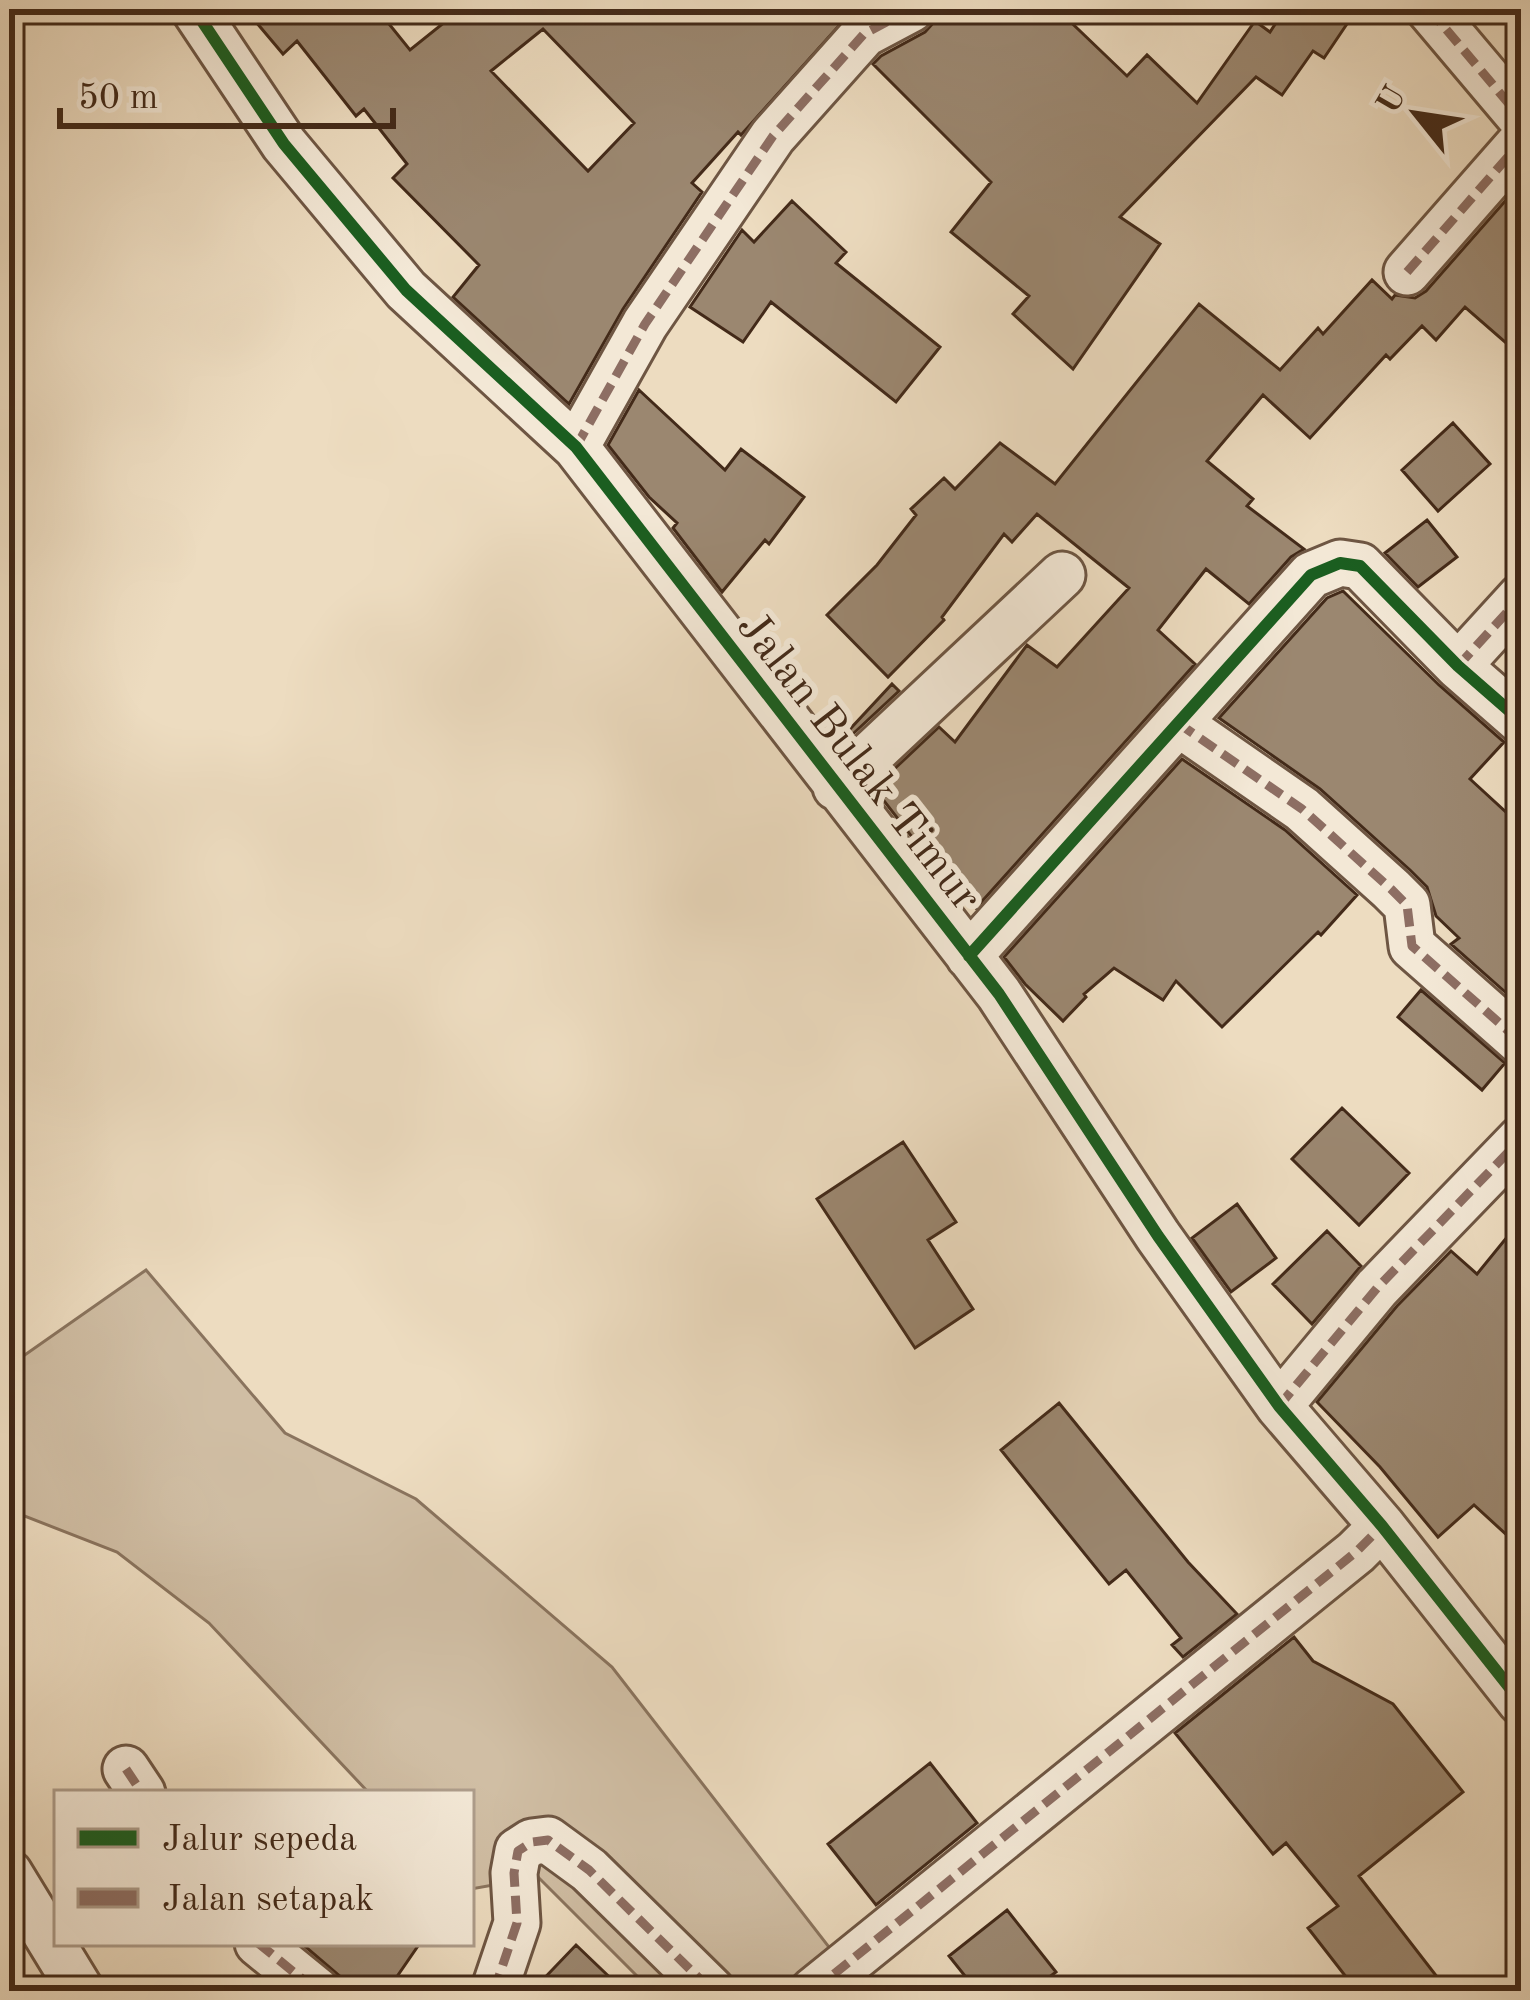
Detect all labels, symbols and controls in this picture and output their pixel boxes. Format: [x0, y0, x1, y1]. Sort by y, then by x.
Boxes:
scale bar [60, 54, 393, 128]
north arrow [1356, 54, 1476, 174]
text: 50 m [78, 81, 158, 117]
text: U [1372, 81, 1414, 120]
street label: Jalan Bulak Timur [727, 605, 988, 921]
legend [54, 1790, 474, 1946]
text: Jalur sepeda [162, 1823, 357, 1859]
text: Jalan setapak [162, 1883, 374, 1919]

